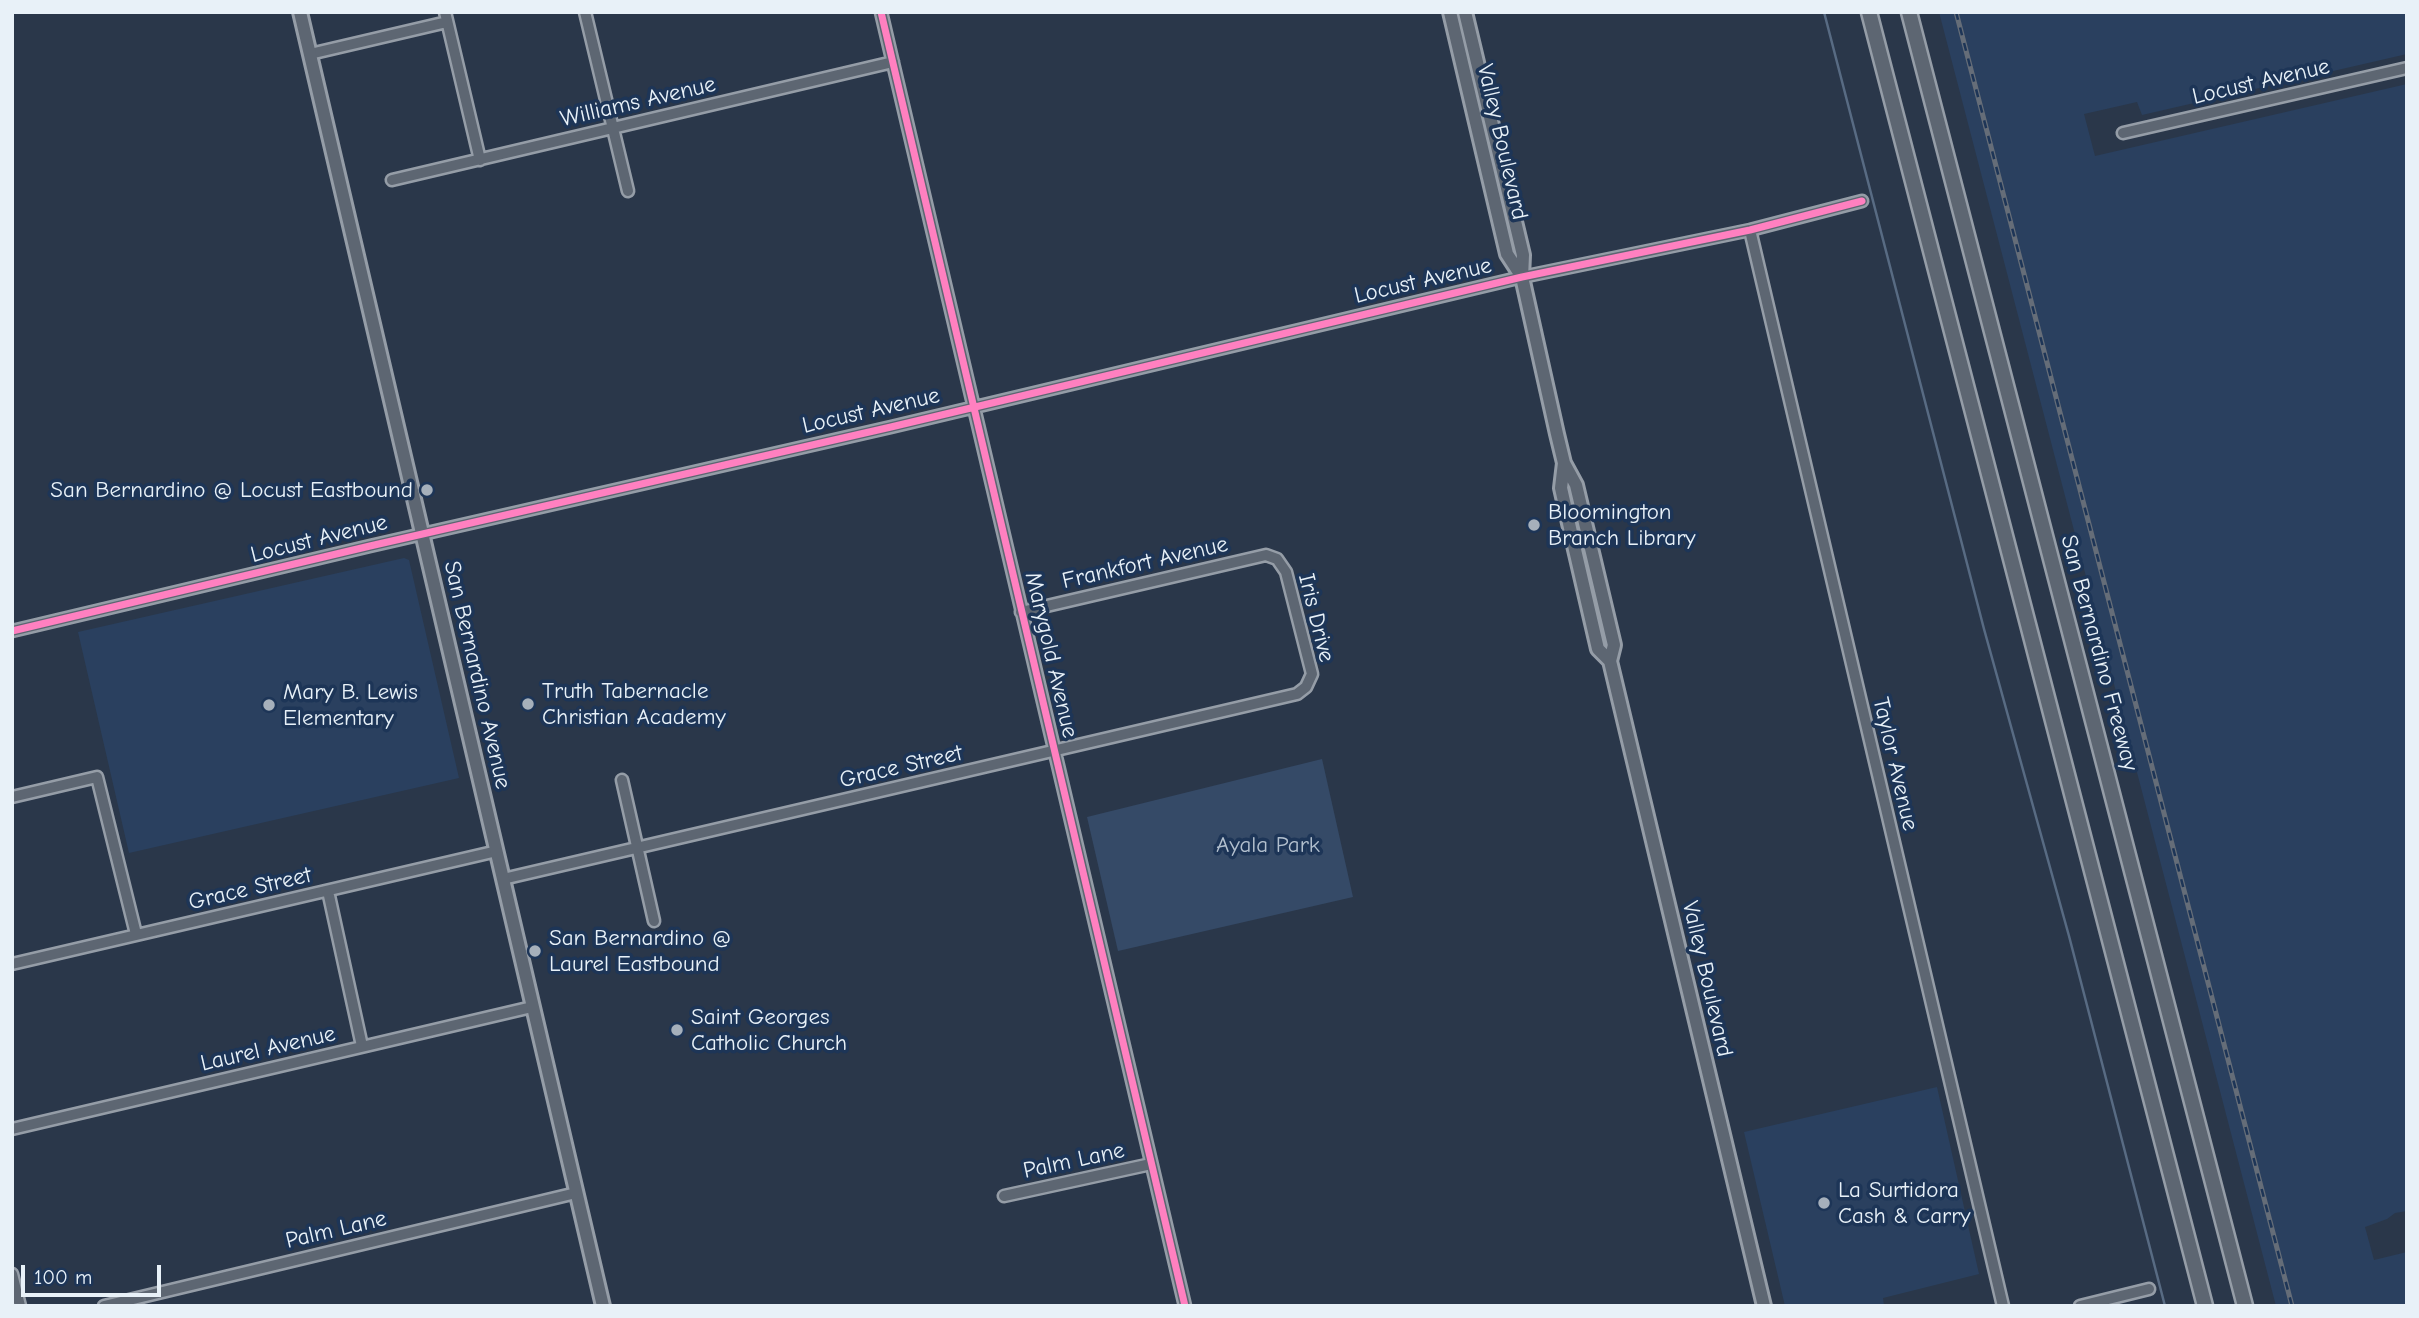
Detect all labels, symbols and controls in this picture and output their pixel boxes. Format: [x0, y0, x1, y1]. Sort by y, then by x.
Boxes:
street label: Locust Avenue [2190, 53, 2332, 111]
street label: Valley Boulevard [1471, 62, 1533, 222]
street label: Williams Avenue [558, 71, 718, 133]
street label: Locust Avenue [1352, 252, 1494, 310]
street label: Locust Avenue [800, 382, 942, 440]
place label: San Bernardino @ Locust Eastbound [50, 476, 413, 504]
marker: San Bernardino @ Locust Eastbound [419, 482, 435, 498]
place label: Bloomington Branch Library [1548, 498, 1696, 552]
street label: Locust Avenue [248, 509, 390, 569]
marker: Bloomington Branch Library [1526, 517, 1542, 533]
street label: Frankfort Avenue [1059, 531, 1231, 595]
street label: San Bernardino Freeway [2054, 532, 2144, 774]
street label: San Bernardino Avenue [437, 558, 517, 792]
street label: Marygold Avenue [1018, 569, 1084, 741]
street label: Iris Drive [1292, 571, 1340, 665]
place label: Truth Tabernacle Christian Academy [542, 677, 726, 731]
place label: Mary B. Lewis Elementary [283, 678, 418, 732]
street label: Taylor Avenue [1866, 695, 1924, 833]
marker: Truth Tabernacle Christian Academy [520, 696, 536, 712]
marker: Mary B. Lewis Elementary [261, 697, 277, 713]
street label: Grace Street [837, 740, 965, 794]
park label: Ayala Park [1216, 831, 1320, 859]
street label: Grace Street [186, 862, 314, 916]
street label: Valley Boulevard [1676, 899, 1738, 1059]
place label: San Bernardino @ Laurel Eastbound [549, 924, 731, 978]
marker: San Bernardino @ Laurel Eastbound [527, 943, 543, 959]
place label: Saint Georges Catholic Church [691, 1003, 847, 1057]
street label: Laurel Avenue [198, 1020, 338, 1078]
marker: Saint Georges Catholic Church [669, 1022, 685, 1038]
street label: Palm Lane [1021, 1137, 1127, 1185]
place label: La Surtidora Cash & Carry [1838, 1176, 1971, 1230]
marker: La Surtidora Cash & Carry [1816, 1195, 1832, 1211]
street label: Palm Lane [283, 1205, 389, 1255]
scale bar [24, 1252, 164, 1296]
text: 100 m [34, 1265, 92, 1289]

